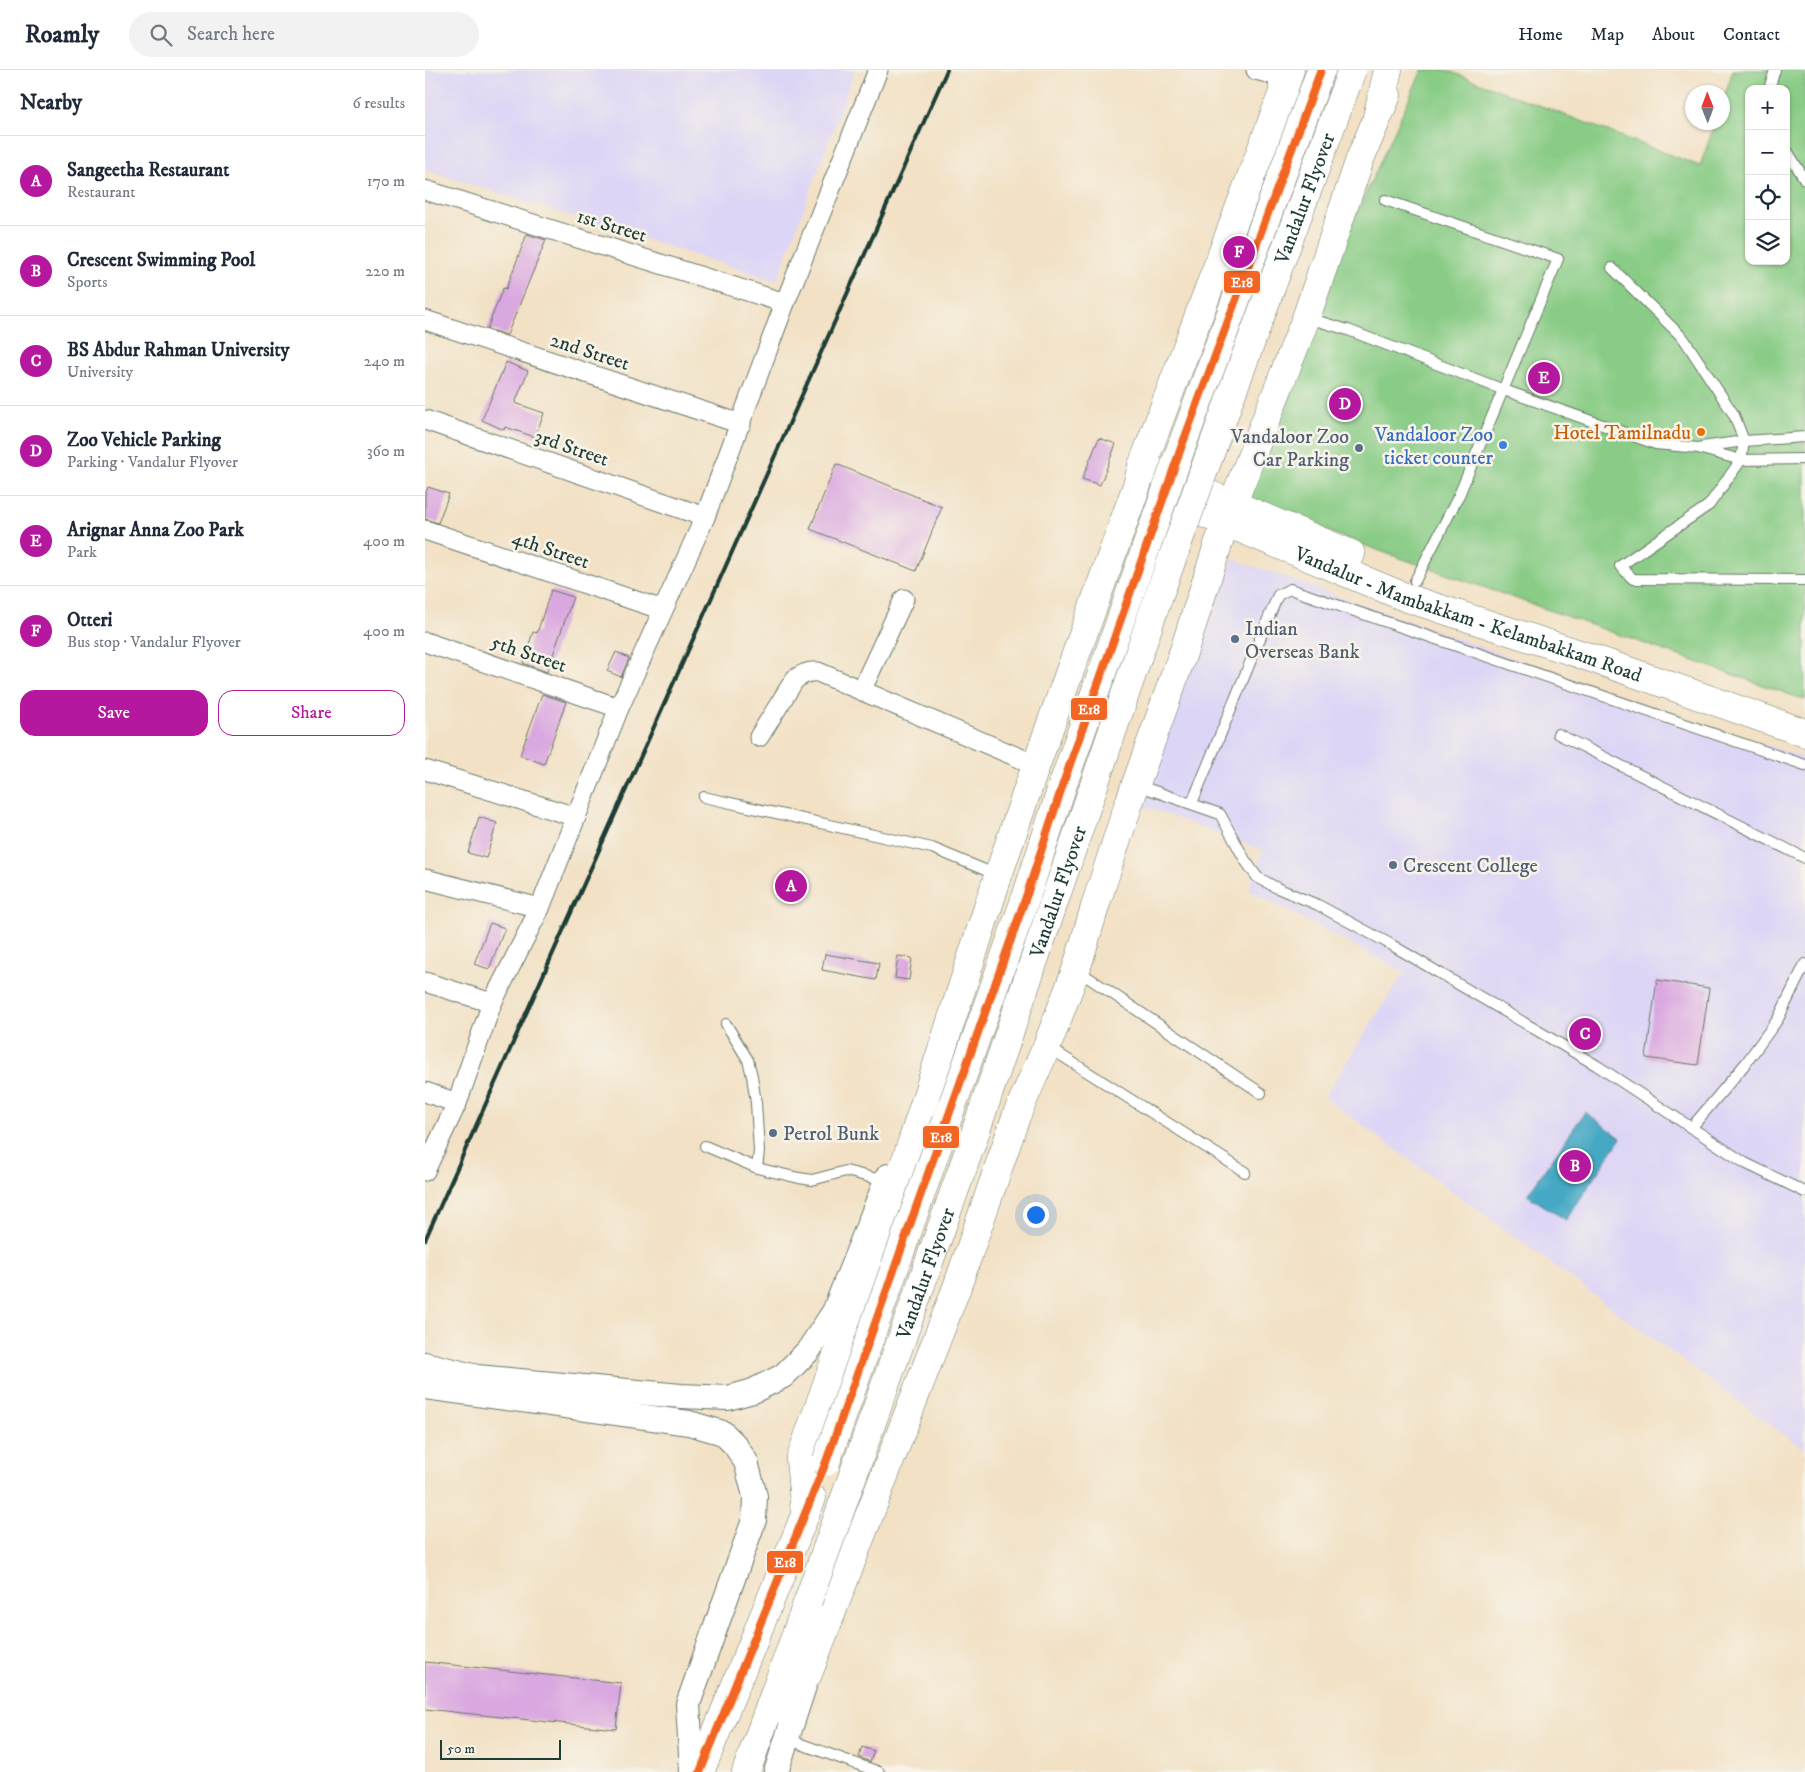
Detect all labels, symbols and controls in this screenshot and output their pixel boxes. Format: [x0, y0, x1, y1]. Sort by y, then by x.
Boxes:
search box [129, 12, 479, 57]
text: Roamly [25, 20, 99, 50]
icon: search [147, 21, 175, 49]
text: Search here [187, 23, 275, 46]
text: Home [1518, 24, 1563, 46]
text: Map [1591, 24, 1624, 46]
text: About [1652, 24, 1695, 46]
text: Contact [1723, 24, 1780, 46]
north arrow [1685, 85, 1730, 130]
map controls [1745, 85, 1790, 265]
button: + [1745, 85, 1790, 130]
text: Nearby [20, 90, 82, 116]
text: 6 results [352, 93, 405, 113]
street label: Vandalur Flyover [1270, 129, 1342, 269]
button: − [1745, 130, 1790, 175]
text: Sangeetha Restaurant [67, 159, 229, 182]
text: A [31, 171, 41, 191]
text: 170 m [367, 171, 405, 191]
button: locate [1745, 175, 1790, 220]
text: Restaurant [67, 182, 135, 202]
street label: 1st Street [573, 204, 650, 249]
button: layers [1745, 220, 1790, 265]
pin: F [1223, 233, 1255, 271]
text: Crescent Swimming Pool [67, 249, 255, 272]
text: B [31, 261, 41, 281]
text: 220 m [365, 261, 405, 281]
line badge: E18 [1223, 270, 1261, 294]
text: Sports [67, 272, 108, 292]
text: E18 [1231, 274, 1253, 292]
street label: 2nd Street [547, 328, 632, 377]
text: BS Abdur Rahman University [67, 339, 290, 362]
text: C [31, 351, 41, 371]
text: 240 m [364, 351, 405, 371]
pin: E [1528, 359, 1560, 397]
text: University [67, 362, 133, 382]
pin: D [1329, 385, 1361, 423]
place label: Hotel Tamilnadu [1553, 421, 1691, 446]
place label: Vandaloor Zoo ticket counter [1374, 423, 1494, 471]
street label: 3rd Street [531, 424, 612, 473]
place label: Vandaloor Zoo Car Parking [1230, 425, 1349, 473]
marker: Hotel Tamilnadu [1695, 426, 1707, 438]
text: Zoo Vehicle Parking [67, 429, 221, 452]
marker: Vandaloor Zoo ticket counter [1497, 439, 1509, 451]
text: D [30, 441, 42, 461]
text: 360 m [367, 441, 405, 461]
marker: Vandaloor Zoo Car Parking [1353, 442, 1365, 454]
text: Parking · Vandalur Flyover [67, 452, 238, 472]
text: Arignar Anna Zoo Park [67, 519, 244, 542]
street label: 4th Street [509, 526, 592, 575]
text: E [30, 531, 42, 551]
text: 400 m [363, 531, 405, 551]
street label: Vandalur - Mambakkam - Kelambakkam Road [1290, 541, 1645, 689]
text: Park [67, 542, 97, 562]
text: Otteri [67, 609, 112, 632]
place label: Indian Overseas Bank [1245, 617, 1360, 665]
text: F [31, 621, 41, 641]
text: 400 m [363, 621, 405, 641]
street label: 5th Street [487, 630, 570, 679]
text: Bus stop · Vandalur Flyover [67, 632, 241, 652]
marker: Indian Overseas Bank [1229, 633, 1241, 645]
button: Save [20, 690, 208, 736]
button: Share [218, 690, 405, 736]
line badge: E18 [1070, 697, 1108, 721]
text: E18 [1078, 701, 1100, 719]
street label: Vandalur Flyover [1025, 822, 1093, 962]
place label: Crescent College [1403, 854, 1538, 879]
marker: Crescent College [1387, 859, 1399, 871]
pin: A [775, 867, 807, 905]
pin: C [1569, 1015, 1601, 1053]
place label: Petrol Bunk [783, 1122, 879, 1147]
line badge: E18 [922, 1125, 960, 1149]
marker: Petrol Bunk [767, 1127, 779, 1139]
text: E18 [930, 1129, 952, 1147]
pin: B [1559, 1147, 1591, 1185]
your location [1023, 1202, 1049, 1228]
street label: Vandalur Flyover [891, 1204, 962, 1344]
line badge: E18 [766, 1550, 804, 1574]
text: E18 [774, 1554, 796, 1572]
scale bar [440, 1737, 561, 1760]
text: 50 m [447, 1740, 475, 1758]

